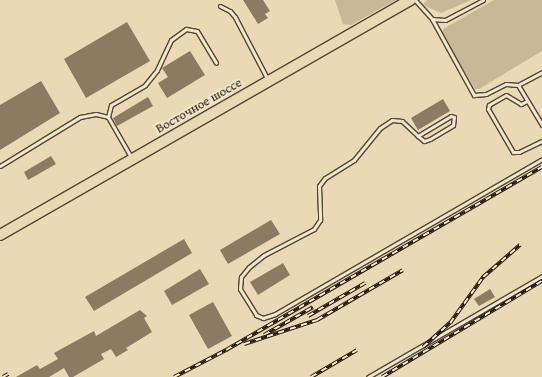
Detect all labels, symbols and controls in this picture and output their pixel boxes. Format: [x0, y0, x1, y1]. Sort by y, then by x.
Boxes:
street label: Восточное шоссе [153, 75, 245, 137]

